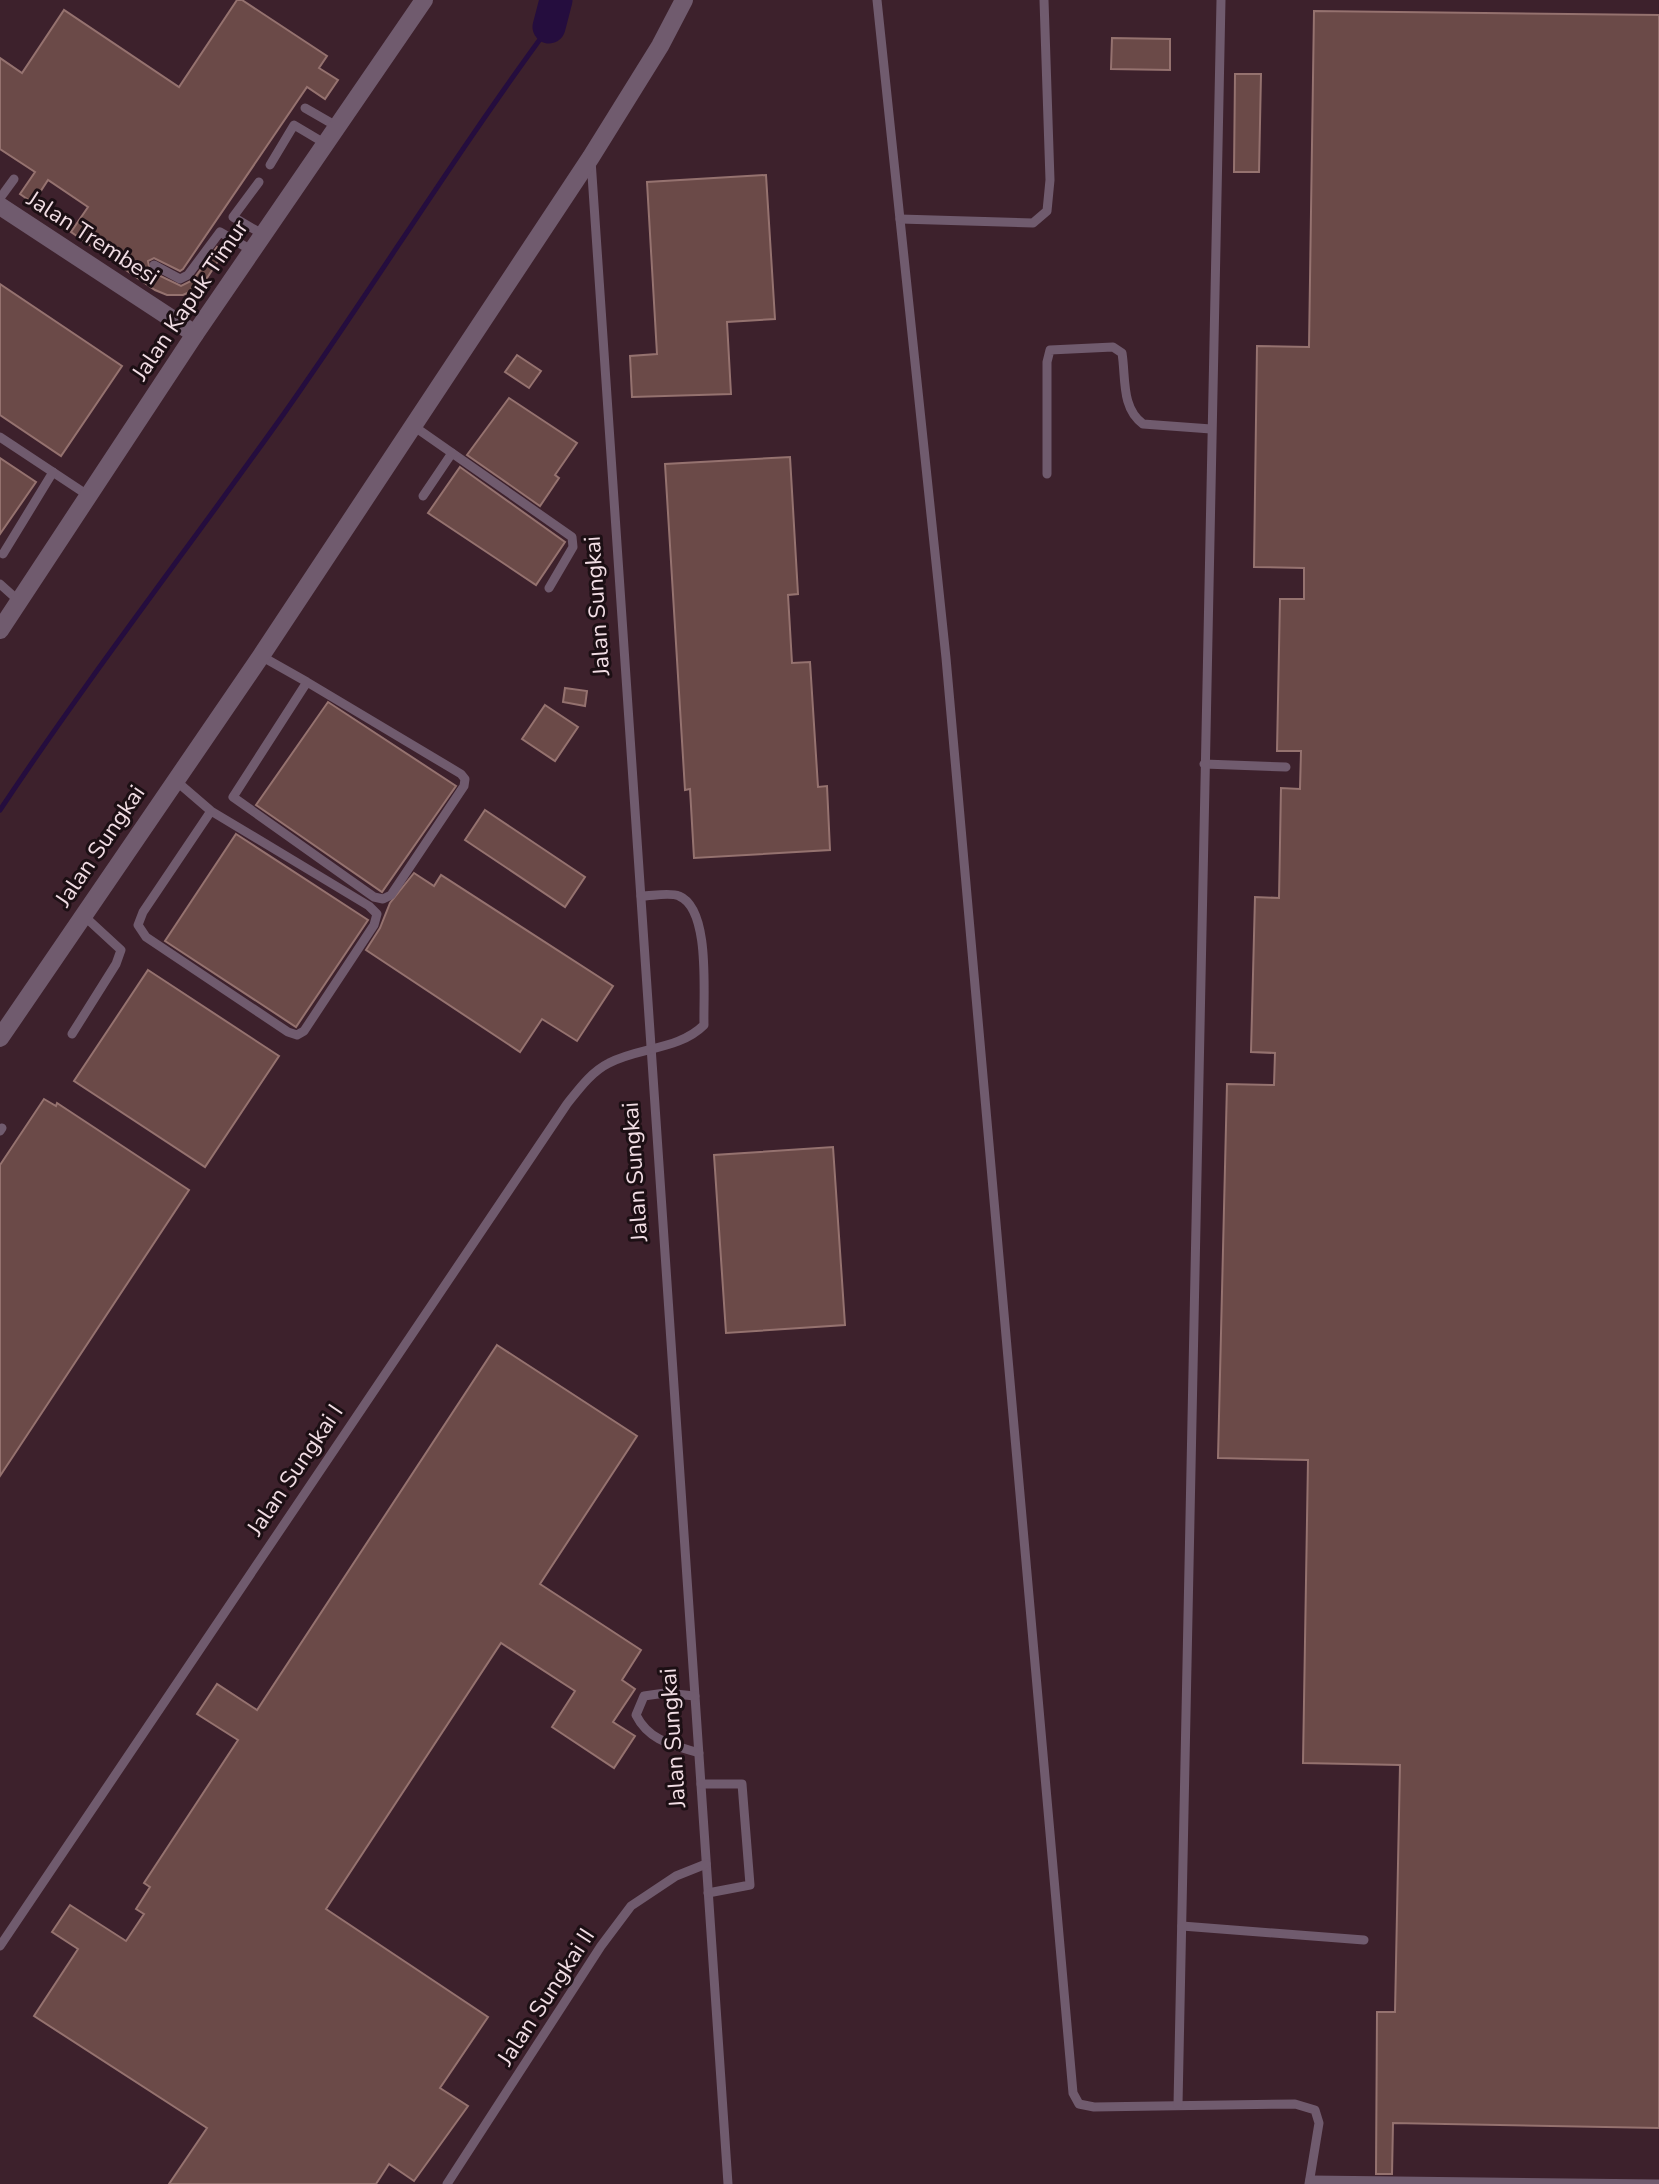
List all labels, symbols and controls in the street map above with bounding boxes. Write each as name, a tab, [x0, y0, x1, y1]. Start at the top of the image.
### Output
street label: Jalan Trembesi	[20, 183, 165, 292]
street label: Jalan Kapuk Timur	[124, 213, 256, 387]
street label: Jalan Sungkai	[577, 535, 617, 678]
street label: Jalan Sungkai	[47, 779, 152, 914]
street label: Jalan Sungkai	[615, 1101, 655, 1244]
street label: Jalan Sungkai I	[239, 1398, 350, 1542]
street label: Jalan Sungkai	[653, 1667, 693, 1810]
street label: Jalan Sungkai II	[489, 1922, 602, 2072]

